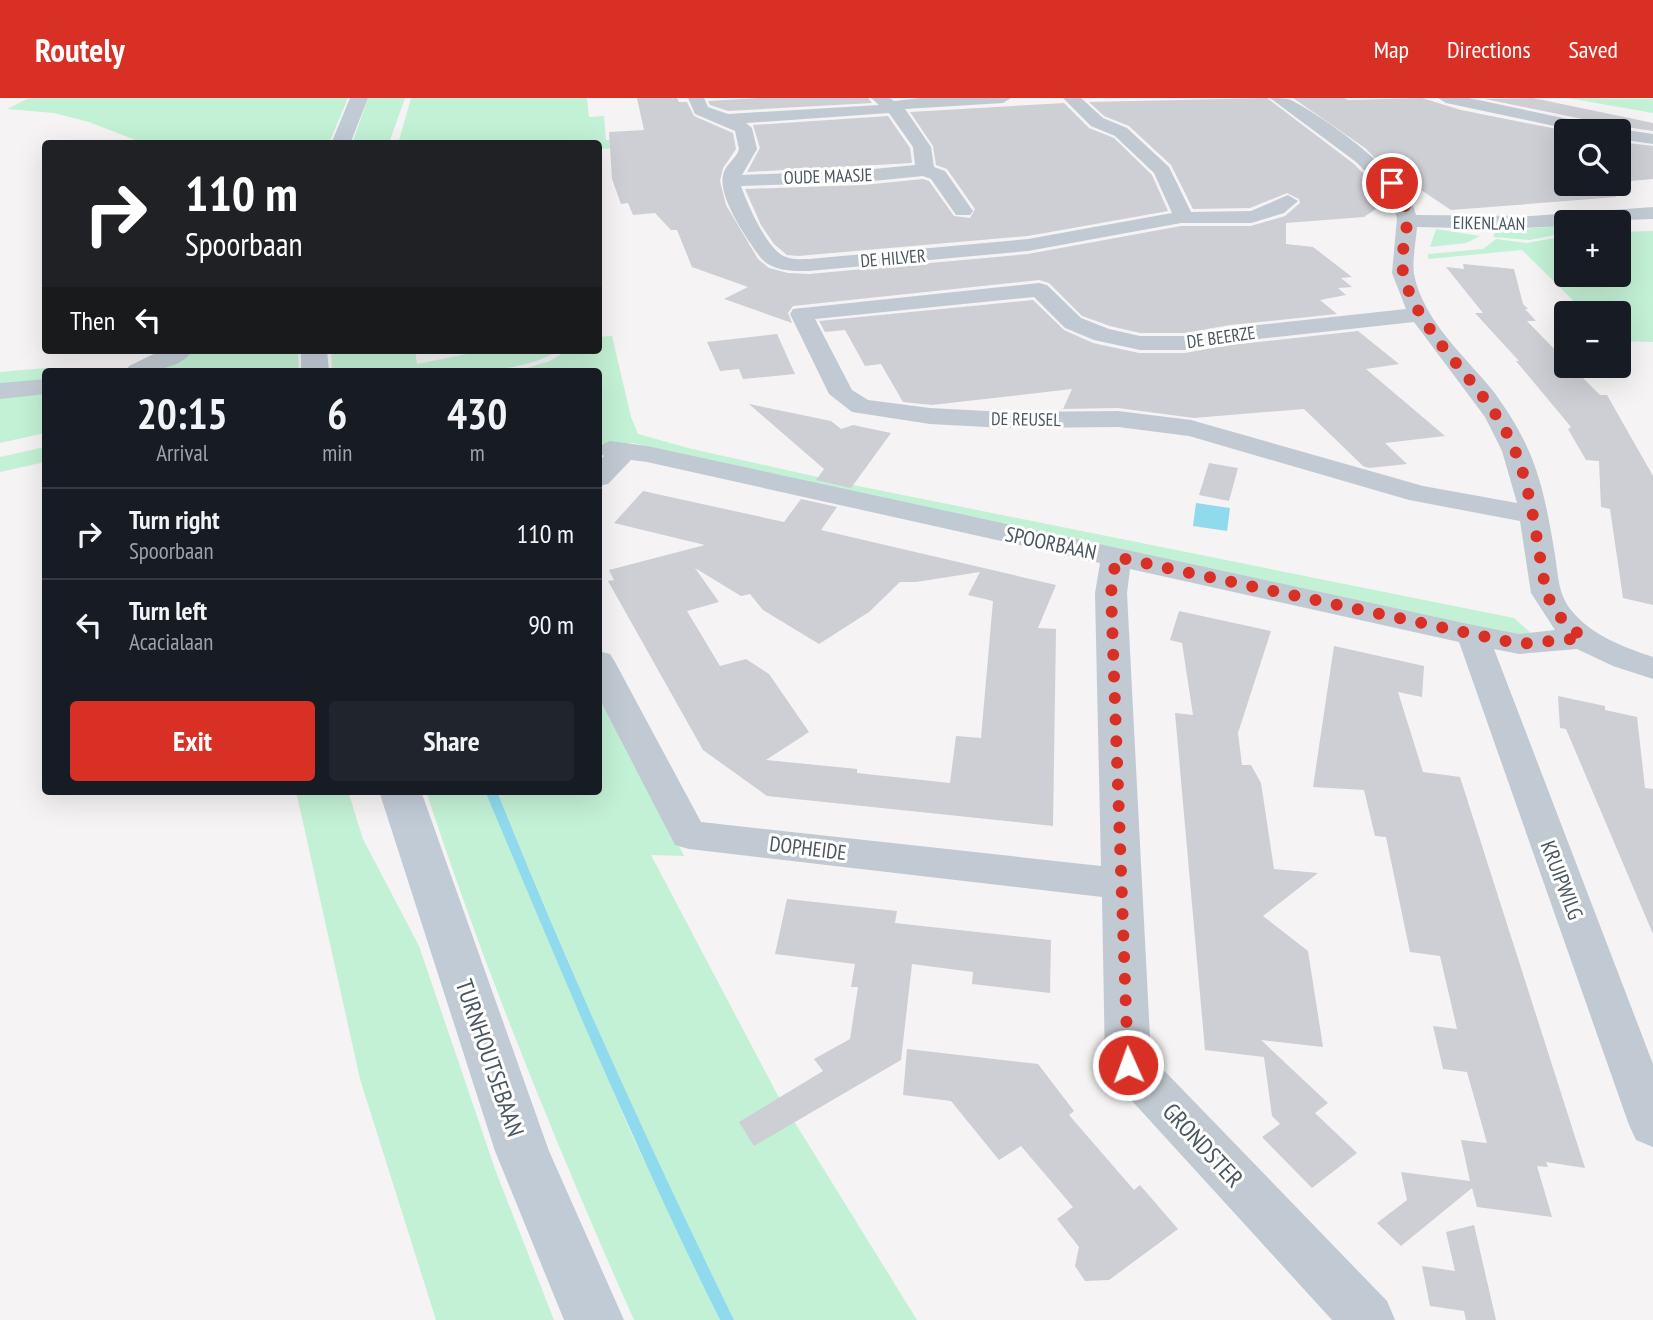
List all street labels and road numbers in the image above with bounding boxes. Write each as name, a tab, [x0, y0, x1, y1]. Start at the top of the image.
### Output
street label: OUDE MAASJE	[783, 163, 873, 189]
street label: EIKENLAAN	[1453, 211, 1525, 235]
street label: DE HILVER	[859, 244, 927, 272]
street label: DE BEERZE	[1185, 321, 1257, 353]
street label: DE REUSEL	[991, 407, 1062, 431]
street label: SPOORBAAN	[1003, 520, 1099, 566]
street label: DOPHEIDE	[768, 830, 848, 866]
street label: KRUIPWILG	[1535, 837, 1589, 923]
street label: TURNHOUTSEBAAN	[449, 975, 531, 1141]
street label: GRONDSTER	[1156, 1096, 1250, 1194]

